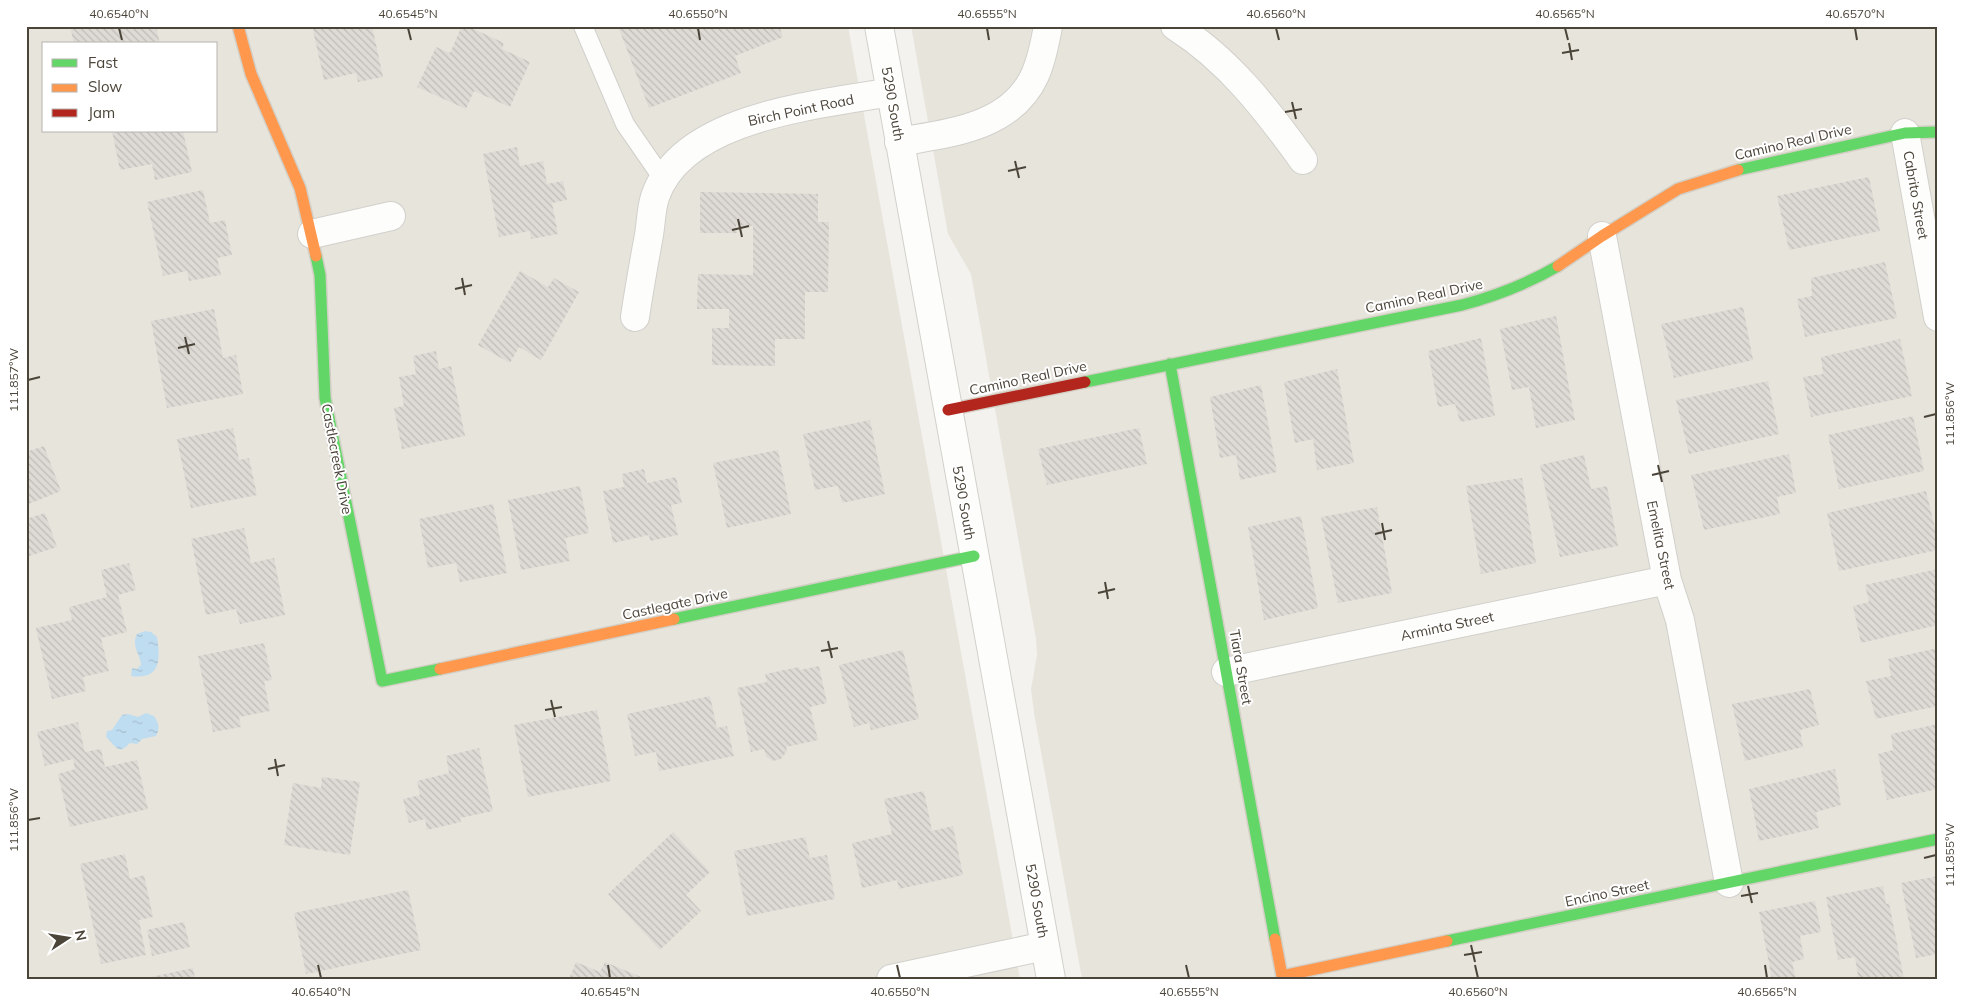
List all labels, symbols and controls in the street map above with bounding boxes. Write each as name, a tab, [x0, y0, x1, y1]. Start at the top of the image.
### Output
text: 40.6540°N	[89, 6, 149, 21]
text: 40.6545°N	[378, 6, 438, 21]
text: 40.6550°N	[668, 6, 728, 21]
text: 40.6555°N	[957, 6, 1017, 21]
text: 40.6560°N	[1246, 6, 1306, 21]
text: 40.6565°N	[1535, 6, 1595, 21]
text: 40.6570°N	[1825, 6, 1885, 21]
legend	[42, 42, 218, 132]
text: Fast	[88, 53, 118, 72]
street label: 5290 South	[878, 65, 908, 143]
text: Slow	[88, 77, 122, 96]
street label: Birch Point Road	[746, 90, 856, 130]
text: Jam	[88, 103, 115, 122]
street label: Camino Real Drive	[1733, 120, 1853, 164]
street label: Cabrito Street	[1899, 149, 1933, 241]
street label: Camino Real Drive	[1364, 275, 1484, 317]
text: 111.857°W	[6, 348, 21, 412]
street label: Camino Real Drive	[968, 357, 1088, 399]
text: 111.856°W	[1942, 382, 1957, 446]
street label: Castlecreek Drive	[317, 402, 357, 516]
street label: 5290 South	[949, 464, 979, 542]
street label: Emelita Street	[1643, 499, 1679, 591]
street label: Castlegate Drive	[621, 584, 729, 624]
street label: Arminta Street	[1399, 607, 1495, 645]
street label: Tiara Street	[1226, 628, 1256, 706]
text: 111.856°W	[6, 788, 21, 852]
text: 111.855°W	[1942, 823, 1957, 887]
street label: 5290 South	[1022, 862, 1052, 940]
street label: Encino Street	[1563, 875, 1651, 911]
north arrow	[42, 912, 92, 962]
text: N	[71, 928, 91, 942]
text: 40.6540°N	[291, 984, 351, 999]
text: 40.6545°N	[580, 984, 640, 999]
text: 40.6550°N	[870, 984, 930, 999]
text: 40.6555°N	[1159, 984, 1219, 999]
text: 40.6560°N	[1448, 984, 1508, 999]
text: 40.6565°N	[1737, 984, 1797, 999]

